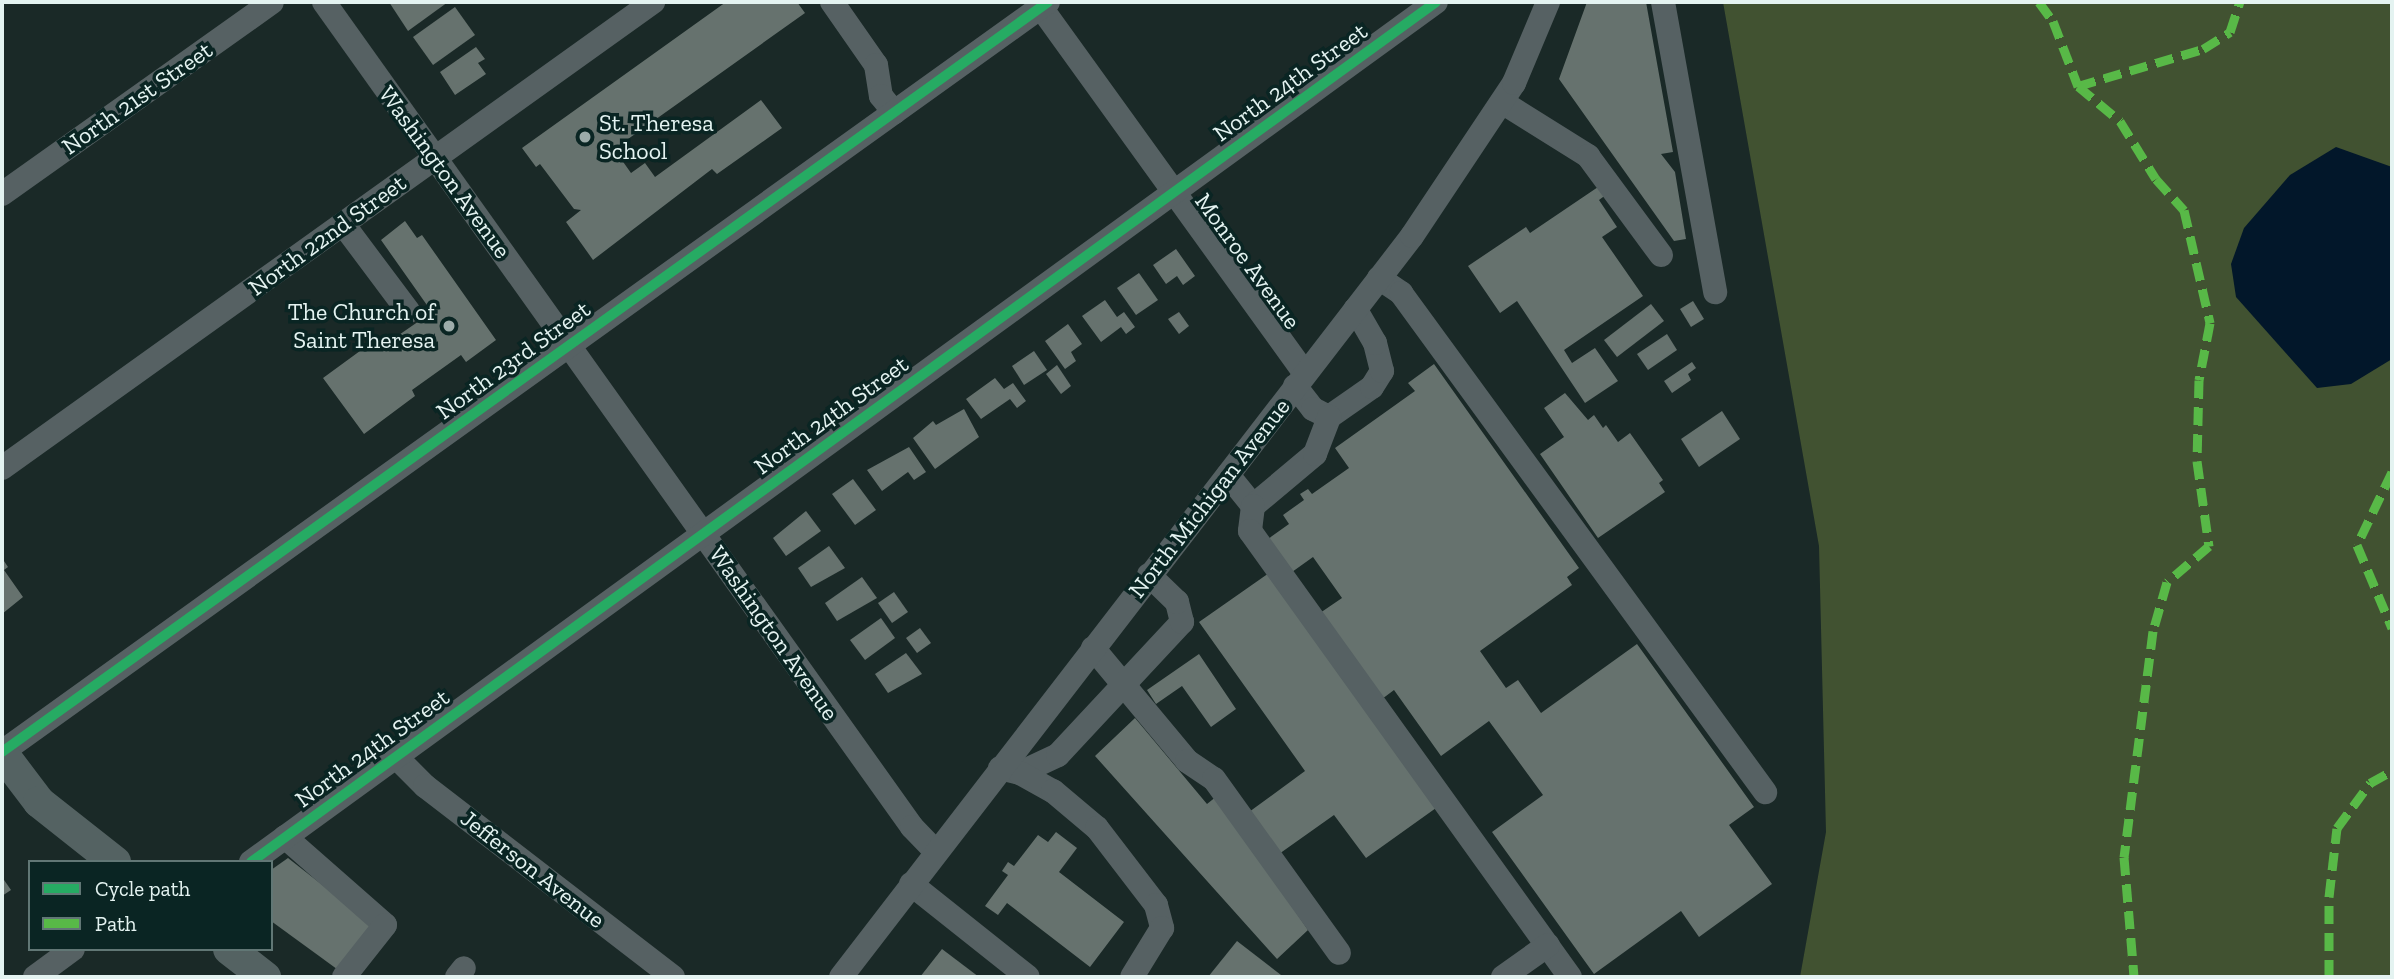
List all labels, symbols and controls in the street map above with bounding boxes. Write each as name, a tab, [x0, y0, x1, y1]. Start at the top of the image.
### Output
street label: North 24th Street	[1207, 16, 1373, 148]
street label: North 21st Street	[56, 35, 218, 161]
street label: Washington Avenue	[373, 80, 517, 264]
place label: St. Theresa School	[599, 109, 714, 165]
marker: St. Theresa School	[577, 129, 593, 145]
street label: North 22nd Street	[243, 168, 411, 302]
street label: Monroe Avenue	[1189, 187, 1307, 335]
street label: North 23rd Street	[430, 294, 596, 426]
place label: The Church of Saint Theresa	[288, 298, 435, 354]
marker: The Church of Saint Theresa	[441, 318, 457, 334]
street label: North 24th Street	[748, 349, 914, 481]
street label: North Michigan Avenue	[1122, 392, 1296, 604]
street label: Washington Avenue	[703, 540, 845, 726]
street label: North 24th Street	[289, 682, 455, 814]
street label: Jefferson Avenue	[455, 804, 611, 934]
legend	[28, 860, 273, 951]
text: Cycle path	[95, 876, 190, 901]
text: Path	[95, 911, 137, 936]

